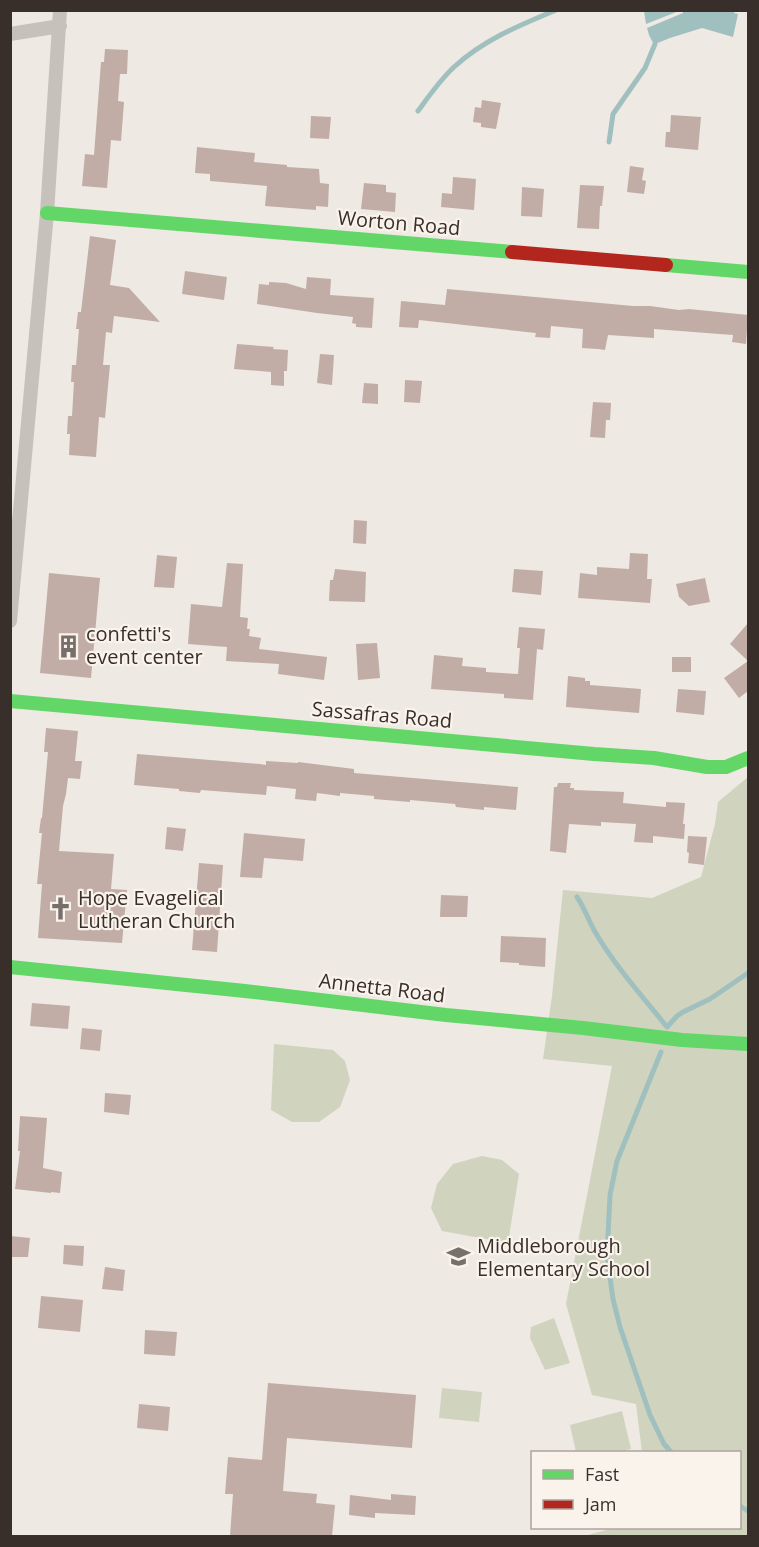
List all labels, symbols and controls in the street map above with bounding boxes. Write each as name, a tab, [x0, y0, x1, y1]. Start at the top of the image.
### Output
street label: Worton Road	[337, 204, 462, 241]
place label: confetti's event center	[86, 620, 203, 670]
building icon: confetti's event center	[55, 633, 81, 659]
street label: Sassafras Road	[311, 695, 453, 734]
place label: Hope Evagelical Lutheran Church	[78, 884, 235, 934]
church icon: Hope Evagelical Lutheran Church	[47, 896, 73, 922]
street label: Annetta Road	[318, 966, 447, 1009]
place label: Middleborough Elementary School	[477, 1232, 650, 1282]
school or university icon: Middleborough Elementary School	[446, 1244, 472, 1270]
legend	[531, 1451, 741, 1529]
text: Fast	[585, 1462, 619, 1486]
text: Jam	[583, 1492, 617, 1516]

